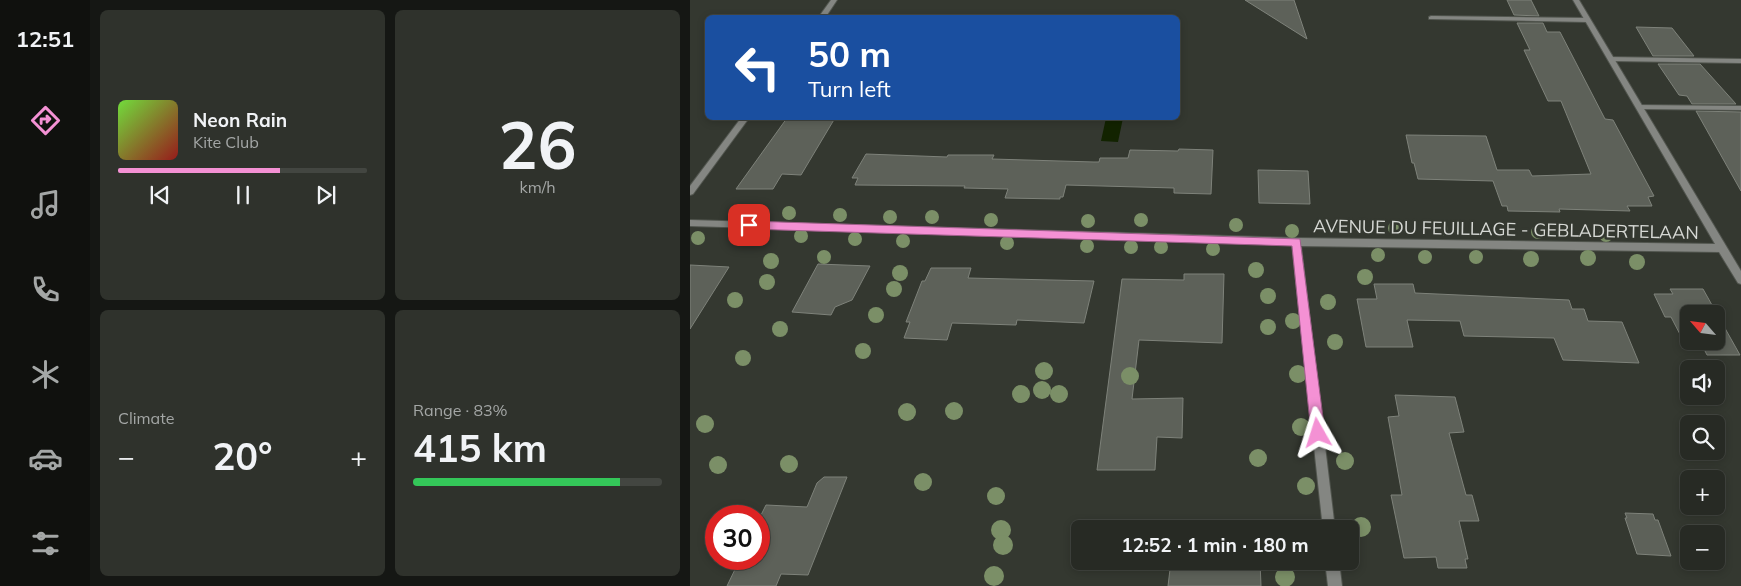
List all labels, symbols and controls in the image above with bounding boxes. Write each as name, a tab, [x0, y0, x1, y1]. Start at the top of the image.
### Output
text: 12:51	[16, 25, 74, 53]
text: 50 m	[808, 32, 891, 76]
icon: left	[725, 35, 790, 100]
text: Turn left	[808, 75, 891, 103]
icon: directions	[28, 103, 63, 138]
text: 26	[498, 104, 577, 185]
text: Neon Rain	[193, 108, 287, 132]
text: Kite Club	[193, 132, 259, 152]
text: km/h	[519, 177, 556, 197]
icon: previous	[146, 181, 174, 209]
icon: pause	[229, 181, 257, 209]
icon: next	[312, 181, 340, 209]
icon: music	[28, 187, 63, 222]
pin	[728, 204, 770, 246]
icon: arrive	[735, 211, 763, 239]
street label: AVENUE DU FEUILLAGE - GEBLADERTELAAN	[1313, 214, 1699, 244]
icon: phone	[28, 272, 63, 307]
north arrow	[1680, 305, 1725, 350]
map controls	[1680, 305, 1725, 570]
icon: climate	[28, 357, 63, 392]
button: sound	[1680, 360, 1725, 405]
text: Range · 83%	[413, 400, 508, 420]
position arrow	[1291, 406, 1343, 458]
text: Climate	[118, 408, 174, 428]
button: search	[1680, 415, 1725, 460]
text: 415 km	[413, 424, 547, 472]
text: 20°	[212, 432, 273, 480]
text: −	[118, 439, 135, 474]
text: +	[350, 439, 367, 474]
icon: car	[28, 441, 63, 476]
button: +	[1680, 470, 1725, 515]
speed limit sign: 30	[705, 505, 770, 570]
button: −	[1680, 525, 1725, 570]
icon: filters	[28, 526, 63, 561]
text: 12:52 · 1 min · 180 m	[1121, 533, 1309, 557]

